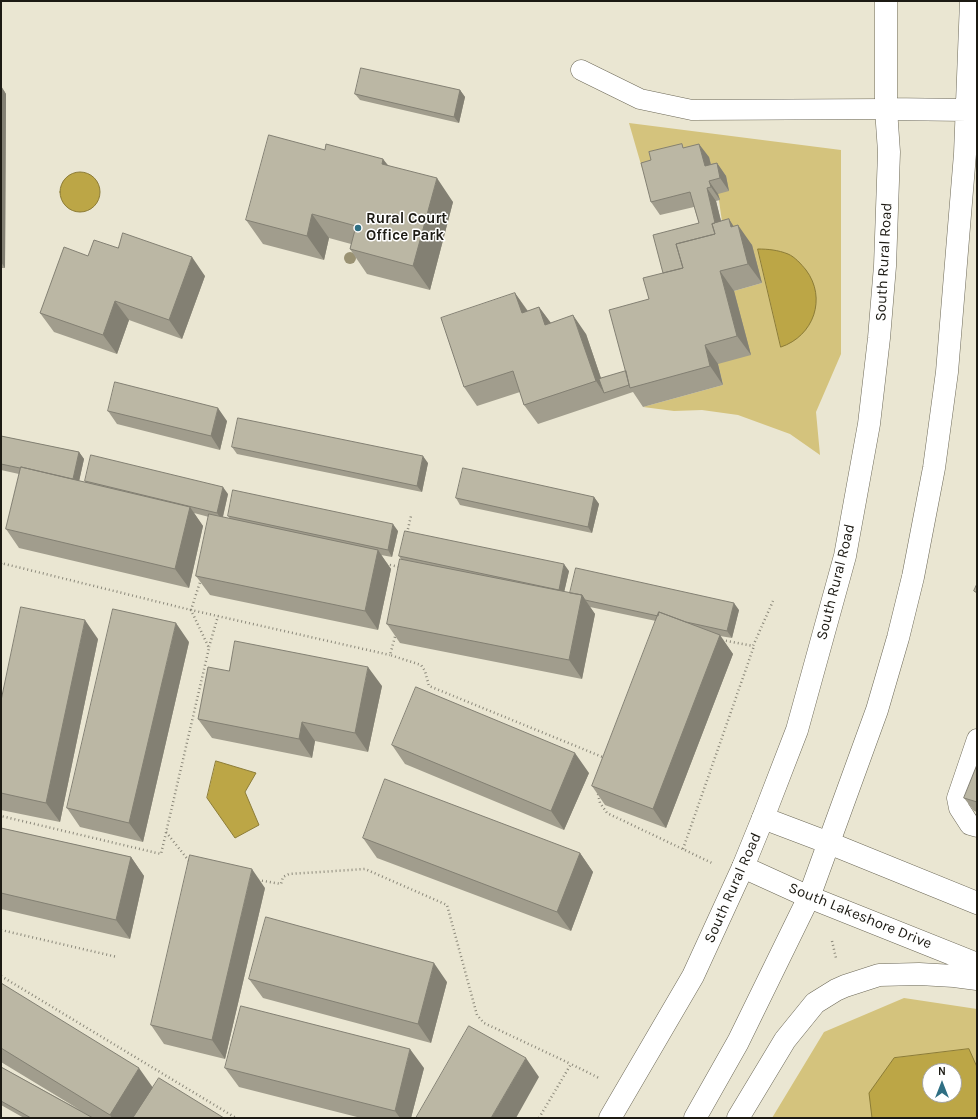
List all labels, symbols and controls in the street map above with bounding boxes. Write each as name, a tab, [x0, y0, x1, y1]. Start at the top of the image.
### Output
street label: South Rural Road	[872, 202, 896, 322]
place label: Rural Court Office Park	[366, 210, 447, 245]
marker: Rural Court Office Park	[353, 223, 363, 233]
street label: South Rural Road	[813, 522, 859, 642]
street label: South Rural Road	[701, 830, 765, 946]
street label: South Lakeshore Drive	[786, 879, 934, 953]
north arrow	[922, 1063, 962, 1103]
text: N	[938, 1065, 946, 1078]

